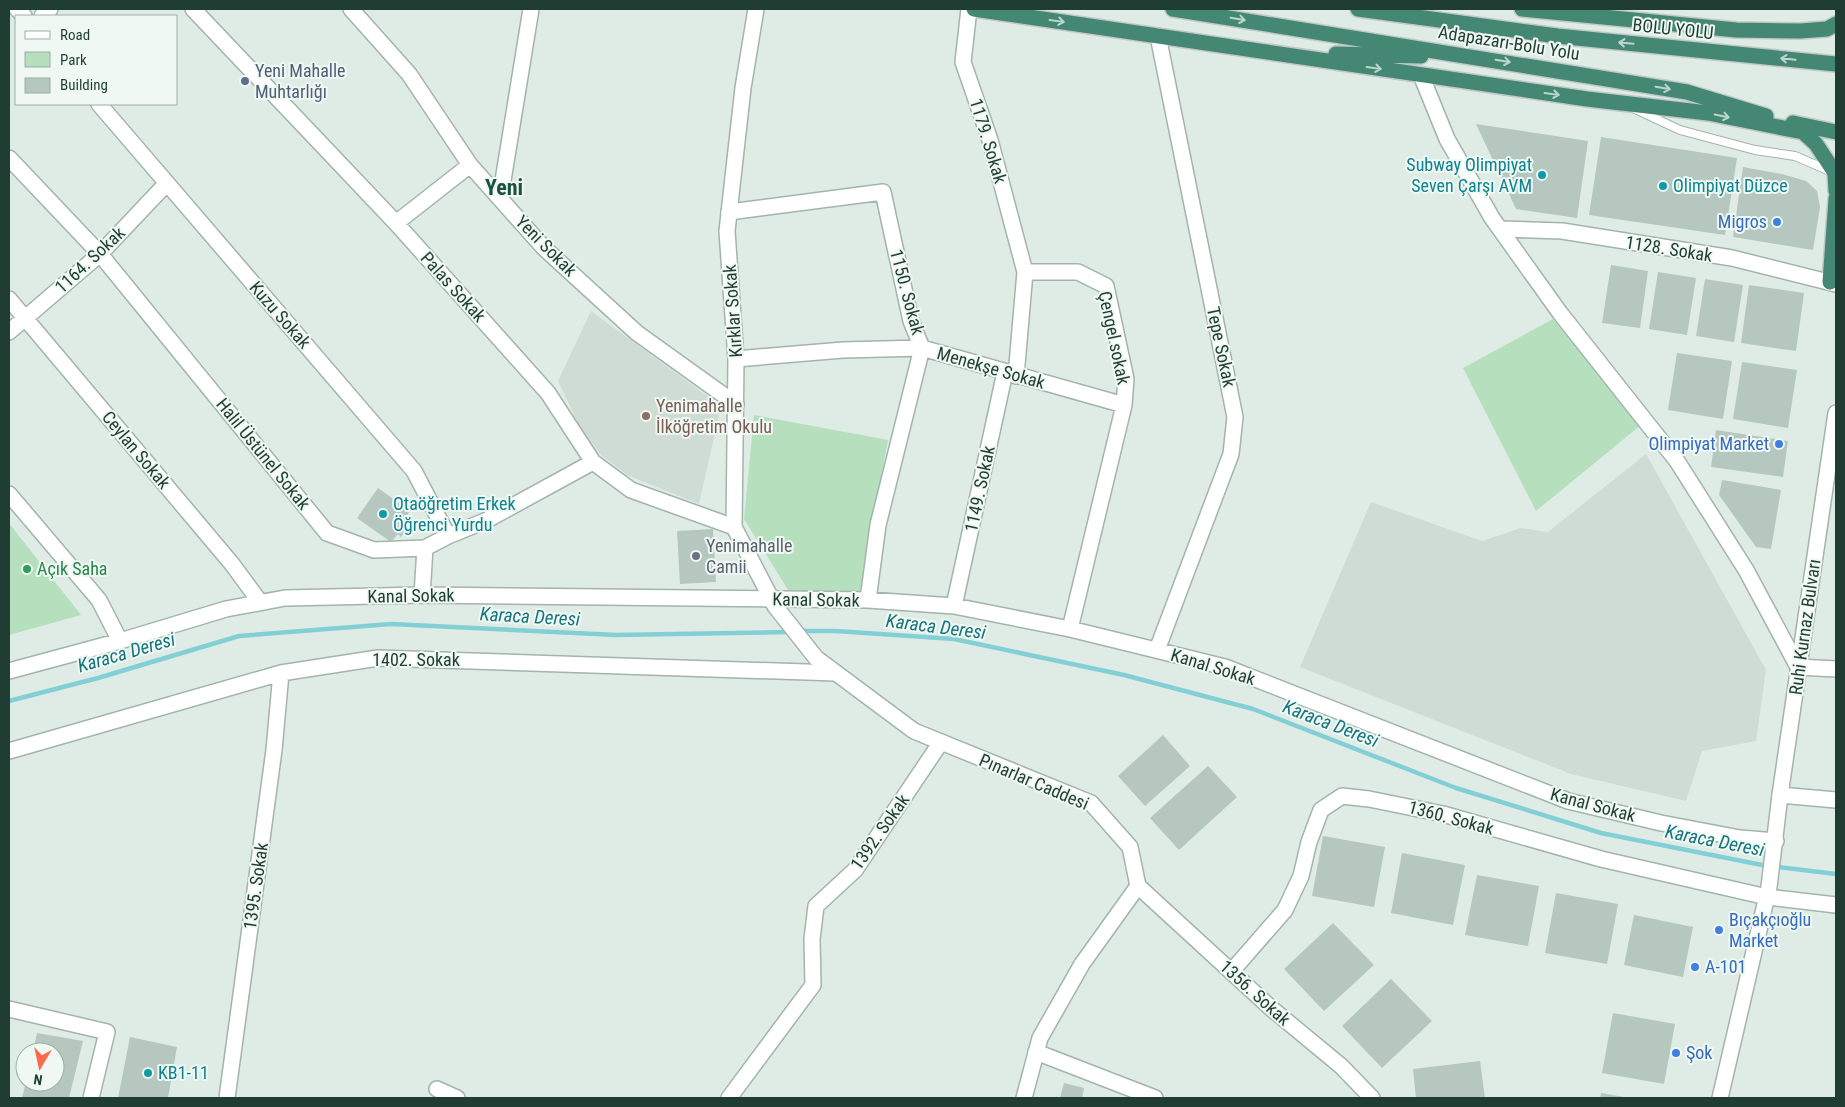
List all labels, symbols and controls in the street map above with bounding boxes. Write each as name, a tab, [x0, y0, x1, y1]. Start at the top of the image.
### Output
street label: BOLU YOLU	[1632, 14, 1715, 43]
legend	[15, 15, 178, 105]
one-way arrow	[1230, 15, 1246, 25]
one-way arrow	[1049, 16, 1065, 26]
street label: Adapazarı-Bolu Yolu	[1437, 21, 1581, 64]
text: Road	[60, 26, 90, 44]
one-way arrow	[1618, 38, 1634, 48]
text: Park	[60, 51, 87, 69]
one-way arrow	[1780, 54, 1796, 64]
one-way arrow	[1494, 57, 1510, 67]
place label: Yeni Mahalle Muhtarlığı	[255, 60, 346, 102]
one-way arrow	[1365, 63, 1381, 73]
marker: Yeni Mahalle Muhtarlığı	[239, 75, 251, 87]
text: Building	[60, 76, 108, 94]
one-way arrow	[1654, 83, 1670, 93]
one-way arrow	[1544, 89, 1560, 99]
street label: 1179. Sokak	[966, 96, 1011, 186]
one-way arrow	[1714, 112, 1730, 122]
place label: Subway Olimpiyat Seven Çarşı AVM	[1406, 154, 1532, 196]
marker: Subway Olimpiyat Seven Çarşı AVM	[1536, 169, 1548, 181]
district label: Yeni	[485, 175, 523, 200]
place label: Olimpiyat Düzce	[1673, 175, 1788, 196]
marker: Olimpiyat Düzce	[1657, 180, 1669, 192]
street label: Yeni Sokak	[512, 211, 581, 280]
place label: Migros	[1718, 211, 1767, 232]
marker: Migros	[1771, 216, 1783, 228]
street label: 1164. Sokak	[50, 222, 129, 297]
street label: 1128. Sokak	[1624, 231, 1714, 266]
street label: Palas Sokak	[417, 247, 490, 326]
street label: 1150. Sokak	[886, 247, 929, 337]
street label: Kırklar Sokak	[719, 264, 746, 358]
street label: Kuzu Sokak	[245, 277, 315, 353]
street label: Çengel sokak	[1094, 289, 1135, 387]
street label: Tepe Sokak	[1203, 305, 1240, 389]
street label: Menekşe Sokak	[935, 342, 1048, 393]
street label: Halil Üstünel Sokak	[212, 394, 315, 514]
place label: Yenimahalle İlköğretim Okulu	[656, 395, 772, 437]
street label: Ceylan Sokak	[98, 407, 175, 493]
marker: Yenimahalle İlköğretim Okulu	[640, 410, 652, 422]
place label: Olimpiyat Market	[1649, 433, 1769, 454]
marker: Olimpiyat Market	[1773, 438, 1785, 450]
street label: 1149. Sokak	[960, 444, 999, 534]
place label: Otaöğretim Erkek Öğrenci Yurdu	[393, 493, 516, 535]
marker: Otaöğretim Erkek Öğrenci Yurdu	[377, 508, 389, 520]
place label: Yenimahalle Camii	[706, 535, 792, 577]
marker: Yenimahalle Camii	[690, 550, 702, 562]
place label: Açık Saha	[37, 558, 107, 579]
street label: Ruhi Kurnaz Bulvarı	[1785, 558, 1824, 696]
marker: Açık Saha	[21, 563, 33, 575]
street label: Kanal Sokak	[367, 584, 455, 607]
street label: Kanal Sokak	[772, 588, 860, 611]
water label: Karaca Deresi	[479, 602, 582, 631]
water label: Karaca Deresi	[885, 609, 988, 644]
water label: Karaca Deresi	[75, 627, 178, 677]
street label: Kanal Sokak	[1168, 644, 1258, 689]
street label: 1402. Sokak	[372, 649, 460, 670]
water label: Karaca Deresi	[1280, 695, 1383, 752]
street label: Pınarlar Caddesi	[976, 749, 1092, 814]
street label: Kanal Sokak	[1548, 783, 1638, 826]
street label: 1392. Sokak	[846, 790, 913, 874]
street label: 1360. Sokak	[1406, 796, 1496, 839]
water label: Karaca Deresi	[1663, 820, 1767, 862]
street label: 1395. Sokak	[239, 841, 272, 931]
place label: Bıçakçıoğlu Market	[1729, 909, 1811, 951]
marker: Bıçakçıoğlu Market	[1713, 924, 1725, 936]
street label: 1356. Sokak	[1216, 956, 1295, 1030]
place label: A-101	[1705, 956, 1747, 977]
marker: A-101	[1689, 961, 1701, 973]
north arrow	[15, 1042, 65, 1092]
place label: Şok	[1686, 1042, 1712, 1063]
marker: Şok	[1670, 1047, 1682, 1059]
place label: KB1-11	[158, 1062, 209, 1083]
marker: KB1-11	[142, 1067, 154, 1079]
text: N	[32, 1071, 43, 1088]

